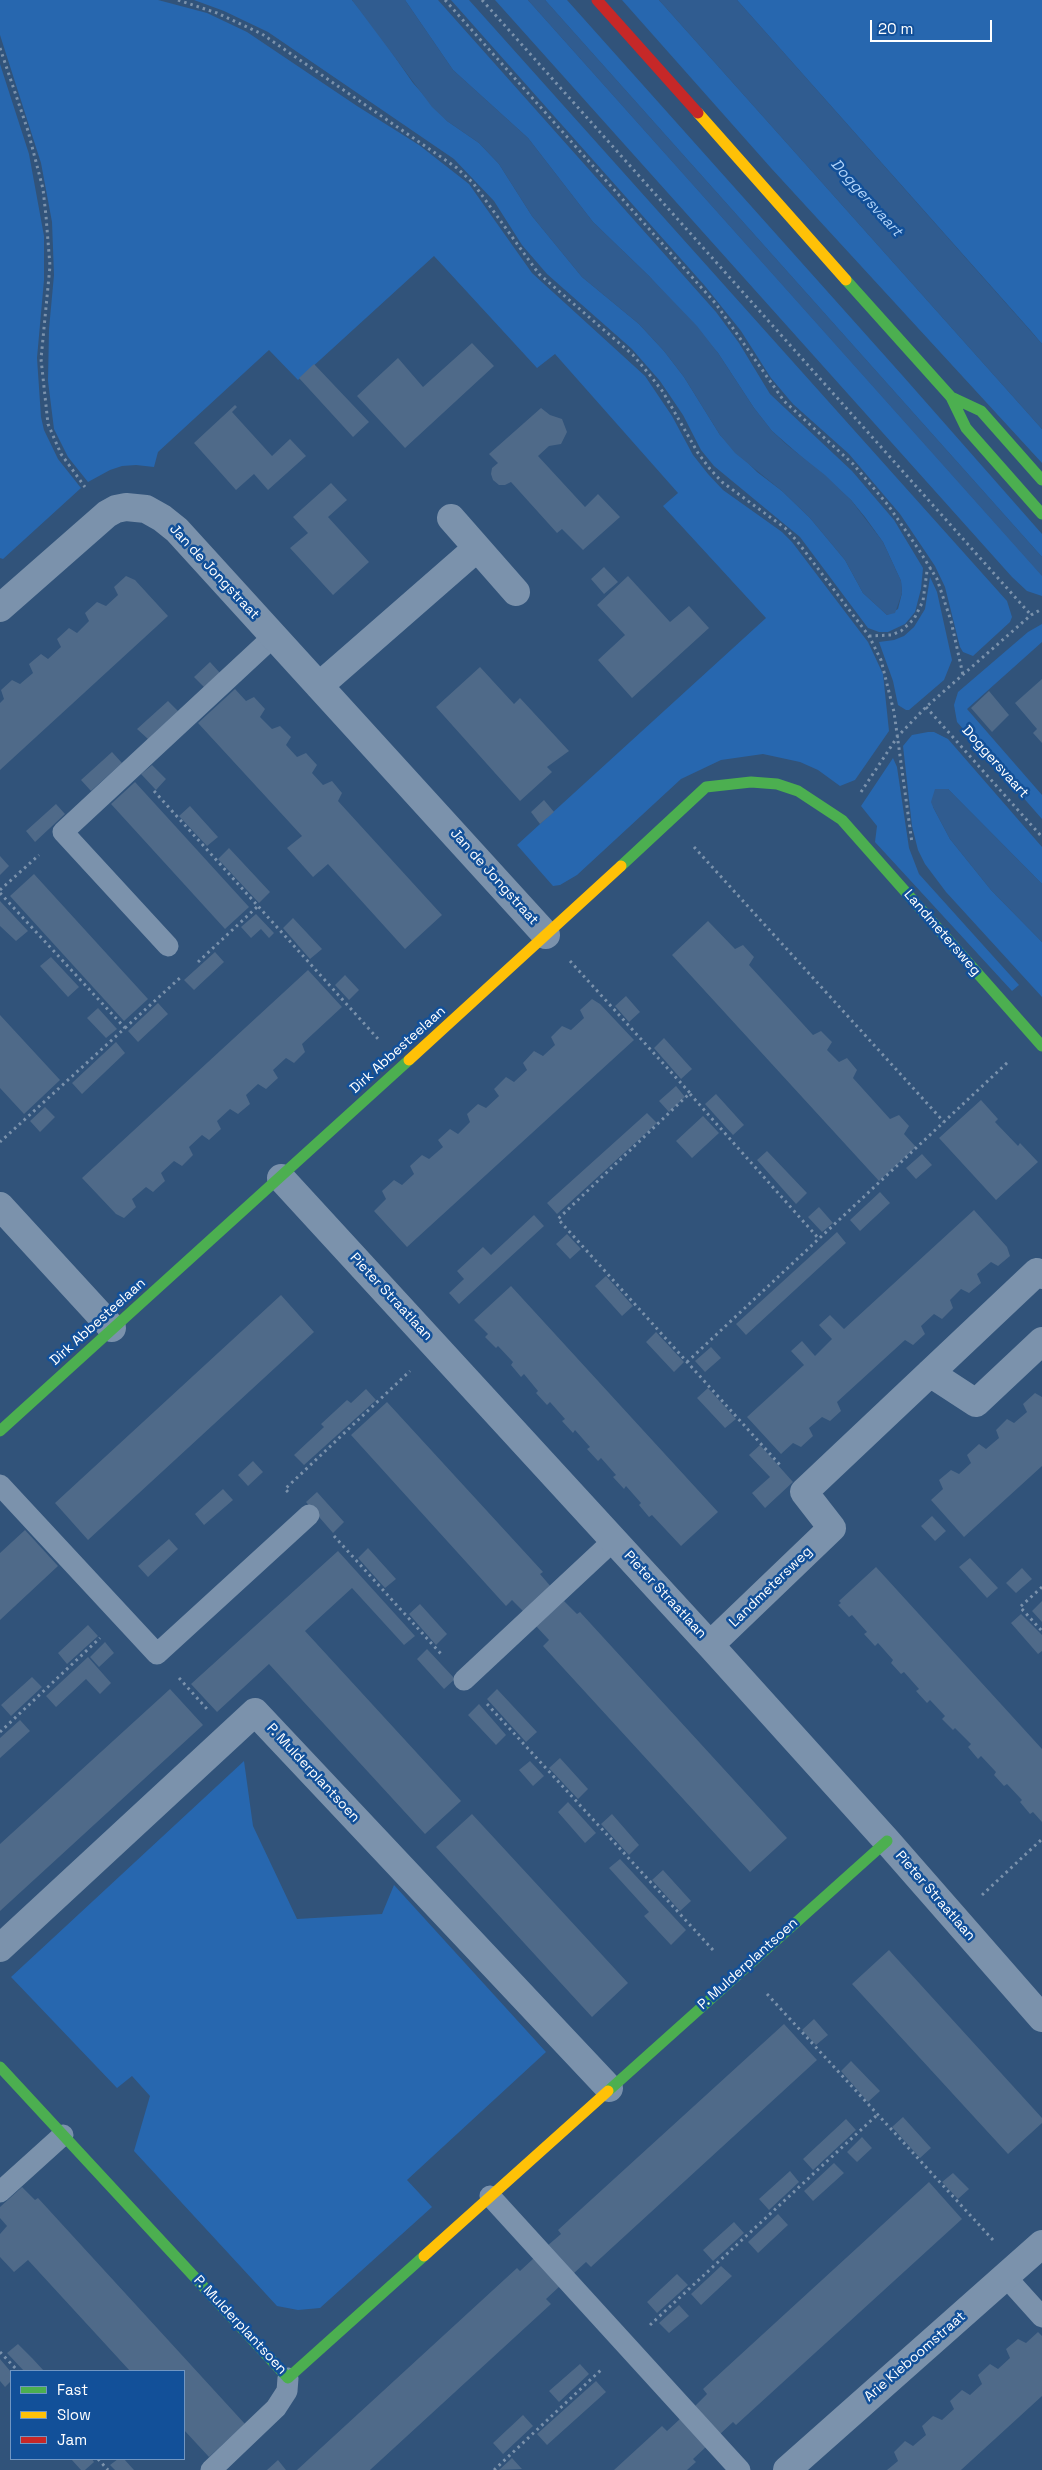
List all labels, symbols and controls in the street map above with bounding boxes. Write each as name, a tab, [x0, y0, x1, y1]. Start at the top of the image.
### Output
scale bar	[872, 10, 994, 42]
text: 20 m	[878, 19, 913, 38]
water label: Doggersvaart	[826, 156, 906, 240]
street label: Jan de Jongstraat	[166, 521, 262, 623]
street label: Doggersvaart	[958, 722, 1032, 802]
street label: Jan de Jongstraat	[446, 825, 542, 929]
street label: Landmetersweg	[900, 887, 984, 979]
street label: Dirk Abbesteelaan	[347, 1003, 449, 1097]
street label: Pieter Straatlaan	[346, 1250, 436, 1344]
street label: Dirk Abbesteelaan	[47, 1275, 149, 1369]
street label: Landmetersweg	[726, 1543, 816, 1631]
street label: Pieter Straatlaan	[620, 1548, 710, 1642]
street label: P. Mulderplantsoen	[263, 1720, 363, 1826]
street label: Pieter Straatlaan	[891, 1848, 979, 1944]
street label: P. Mulderplantsoen	[694, 1915, 802, 2013]
street label: P. Mulderplantsoen	[190, 2272, 290, 2378]
street label: Arie Kieboomstraat	[861, 2308, 969, 2406]
legend	[10, 2370, 185, 2460]
text: Fast	[57, 2380, 88, 2399]
text: Slow	[57, 2405, 91, 2424]
text: Jam	[57, 2430, 87, 2449]

